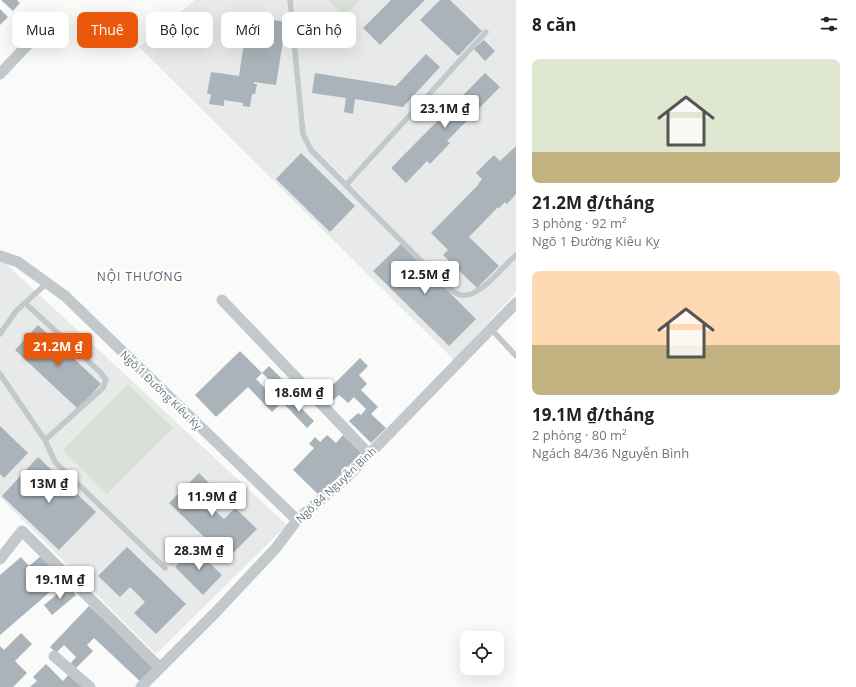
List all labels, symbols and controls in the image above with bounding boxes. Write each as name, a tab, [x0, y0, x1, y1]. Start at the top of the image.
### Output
chip: Mua	[12, 12, 69, 48]
chip: Thuê	[77, 12, 138, 48]
chip: Bộ lọc	[146, 12, 213, 48]
chip: Mới	[221, 12, 274, 48]
chip: Căn hộ	[282, 12, 356, 48]
text: 8 căn	[532, 13, 576, 36]
icon: filters	[818, 13, 840, 35]
icon: home	[650, 85, 722, 157]
pin: 23.1M ₫	[408, 95, 482, 129]
text: 23.1M ₫	[420, 99, 470, 117]
text: 21.2M ₫/tháng	[532, 191, 654, 214]
text: 3 phòng · 92 m²	[532, 214, 627, 232]
text: Ngõ 1 Đường Kiêu Kỵ	[532, 232, 660, 250]
pin: 12.5M ₫	[388, 261, 462, 295]
text: 12.5M ₫	[400, 265, 450, 283]
district label: NỘI THƯƠNG	[97, 268, 183, 285]
icon: home	[650, 297, 722, 369]
pin: 21.2M ₫	[21, 333, 95, 367]
text: 21.2M ₫	[33, 337, 83, 355]
street label: Ngõ 1 Đường Kiêu Kỵ	[117, 347, 206, 433]
pin: 18.6M ₫	[262, 379, 336, 413]
text: 18.6M ₫	[274, 383, 324, 401]
text: 19.1M ₫/tháng	[532, 403, 654, 426]
text: 2 phòng · 80 m²	[532, 426, 627, 444]
street label: Ngõ 84 Nguyễn Bình	[292, 443, 379, 526]
text: Ngách 84/36 Nguyễn Bình	[532, 444, 689, 462]
pin: 13M ₫	[21, 470, 77, 504]
text: 13M ₫	[30, 474, 68, 492]
pin: 11.9M ₫	[175, 483, 249, 517]
text: 11.9M ₫	[187, 487, 237, 505]
pin: 28.3M ₫	[162, 537, 236, 571]
text: 28.3M ₫	[174, 541, 224, 559]
pin: 19.1M ₫	[23, 566, 97, 600]
text: 19.1M ₫	[35, 570, 85, 588]
map controls	[460, 631, 504, 675]
button: locate	[460, 631, 504, 675]

